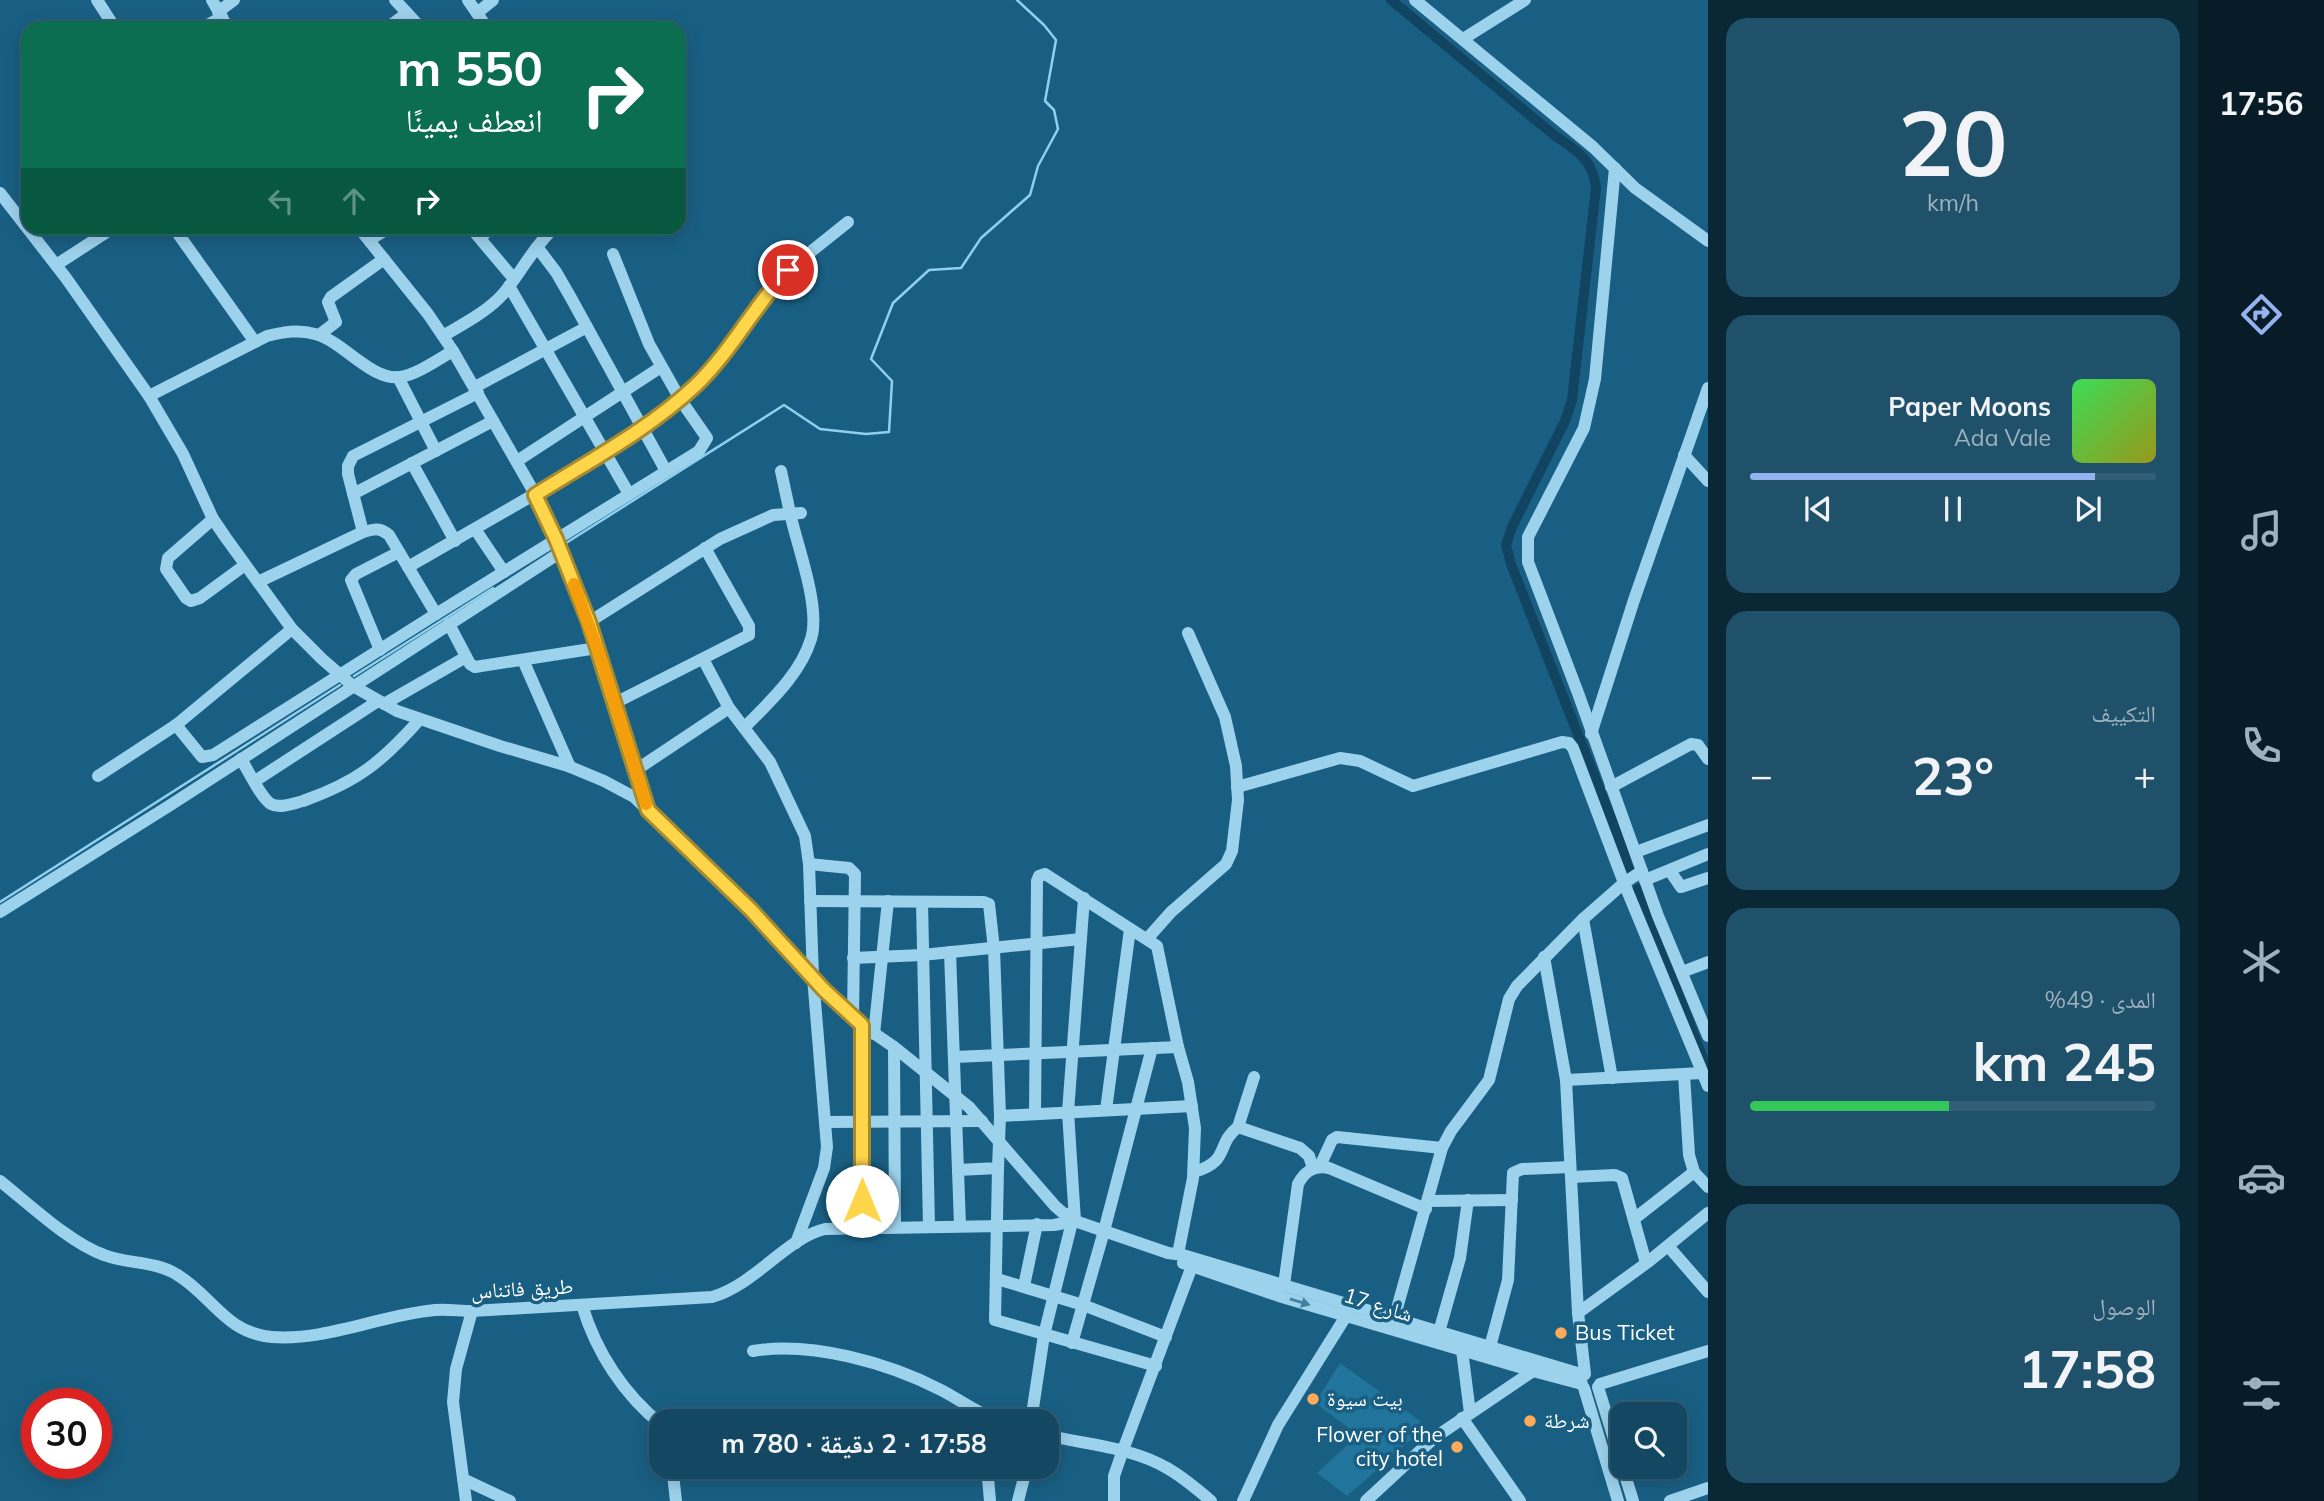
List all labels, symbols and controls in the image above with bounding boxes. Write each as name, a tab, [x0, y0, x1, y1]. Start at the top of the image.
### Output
text: 550 m	[397, 37, 543, 98]
icon: right	[567, 49, 658, 140]
text: 17:56	[2219, 83, 2303, 123]
text: 20	[1898, 85, 2008, 199]
text: انعطف يمينًا	[406, 100, 543, 140]
icon: left	[262, 182, 300, 220]
icon: ahead	[335, 182, 373, 220]
icon: right	[408, 182, 446, 220]
text: km/h	[1927, 188, 1979, 217]
pin	[758, 240, 818, 300]
icon: arrive	[769, 251, 807, 289]
icon: directions	[2237, 290, 2286, 339]
text: Paper Moons	[1888, 390, 2051, 423]
text: Ada Vale	[1954, 423, 2051, 452]
icon: previous	[1799, 490, 1837, 528]
icon: pause	[1934, 490, 1972, 528]
icon: next	[2069, 490, 2107, 528]
icon: music	[2237, 506, 2286, 555]
text: التكييف	[2091, 699, 2156, 728]
icon: phone	[2237, 721, 2286, 770]
text: 23°	[1912, 743, 1994, 808]
text: −	[1750, 751, 1773, 799]
text: +	[2133, 751, 2156, 799]
icon: climate	[2237, 937, 2286, 986]
text: المدى · 49%	[2045, 985, 2156, 1014]
text: 245 km	[1973, 1029, 2156, 1094]
icon: car	[2237, 1153, 2286, 1202]
position arrow	[825, 1164, 899, 1238]
street label: طريق فاتناس	[470, 1272, 574, 1305]
street label: شارع 17	[1340, 1281, 1416, 1328]
text: الوصول	[2092, 1292, 2156, 1321]
one-way arrow	[1290, 1298, 1311, 1308]
place label: Bus Ticket	[1575, 1319, 1675, 1345]
marker: Bus Ticket	[1553, 1325, 1569, 1341]
text: 17:58	[2018, 1336, 2156, 1401]
icon: filters	[2237, 1369, 2286, 1418]
place label: بيت سيوة	[1327, 1385, 1403, 1411]
speed limit sign: 30	[21, 1388, 112, 1479]
marker: بيت سيوة	[1305, 1391, 1321, 1407]
map controls	[1610, 1402, 1687, 1479]
button: search	[1610, 1402, 1687, 1479]
place label: شرطة	[1544, 1407, 1590, 1433]
marker: شرطة	[1522, 1413, 1538, 1429]
place label: Flower of the city hotel	[1316, 1421, 1443, 1471]
text: 17:58 · 2 دقيقة · 780 m	[721, 1427, 987, 1460]
marker: Flower of the city hotel	[1449, 1439, 1465, 1455]

